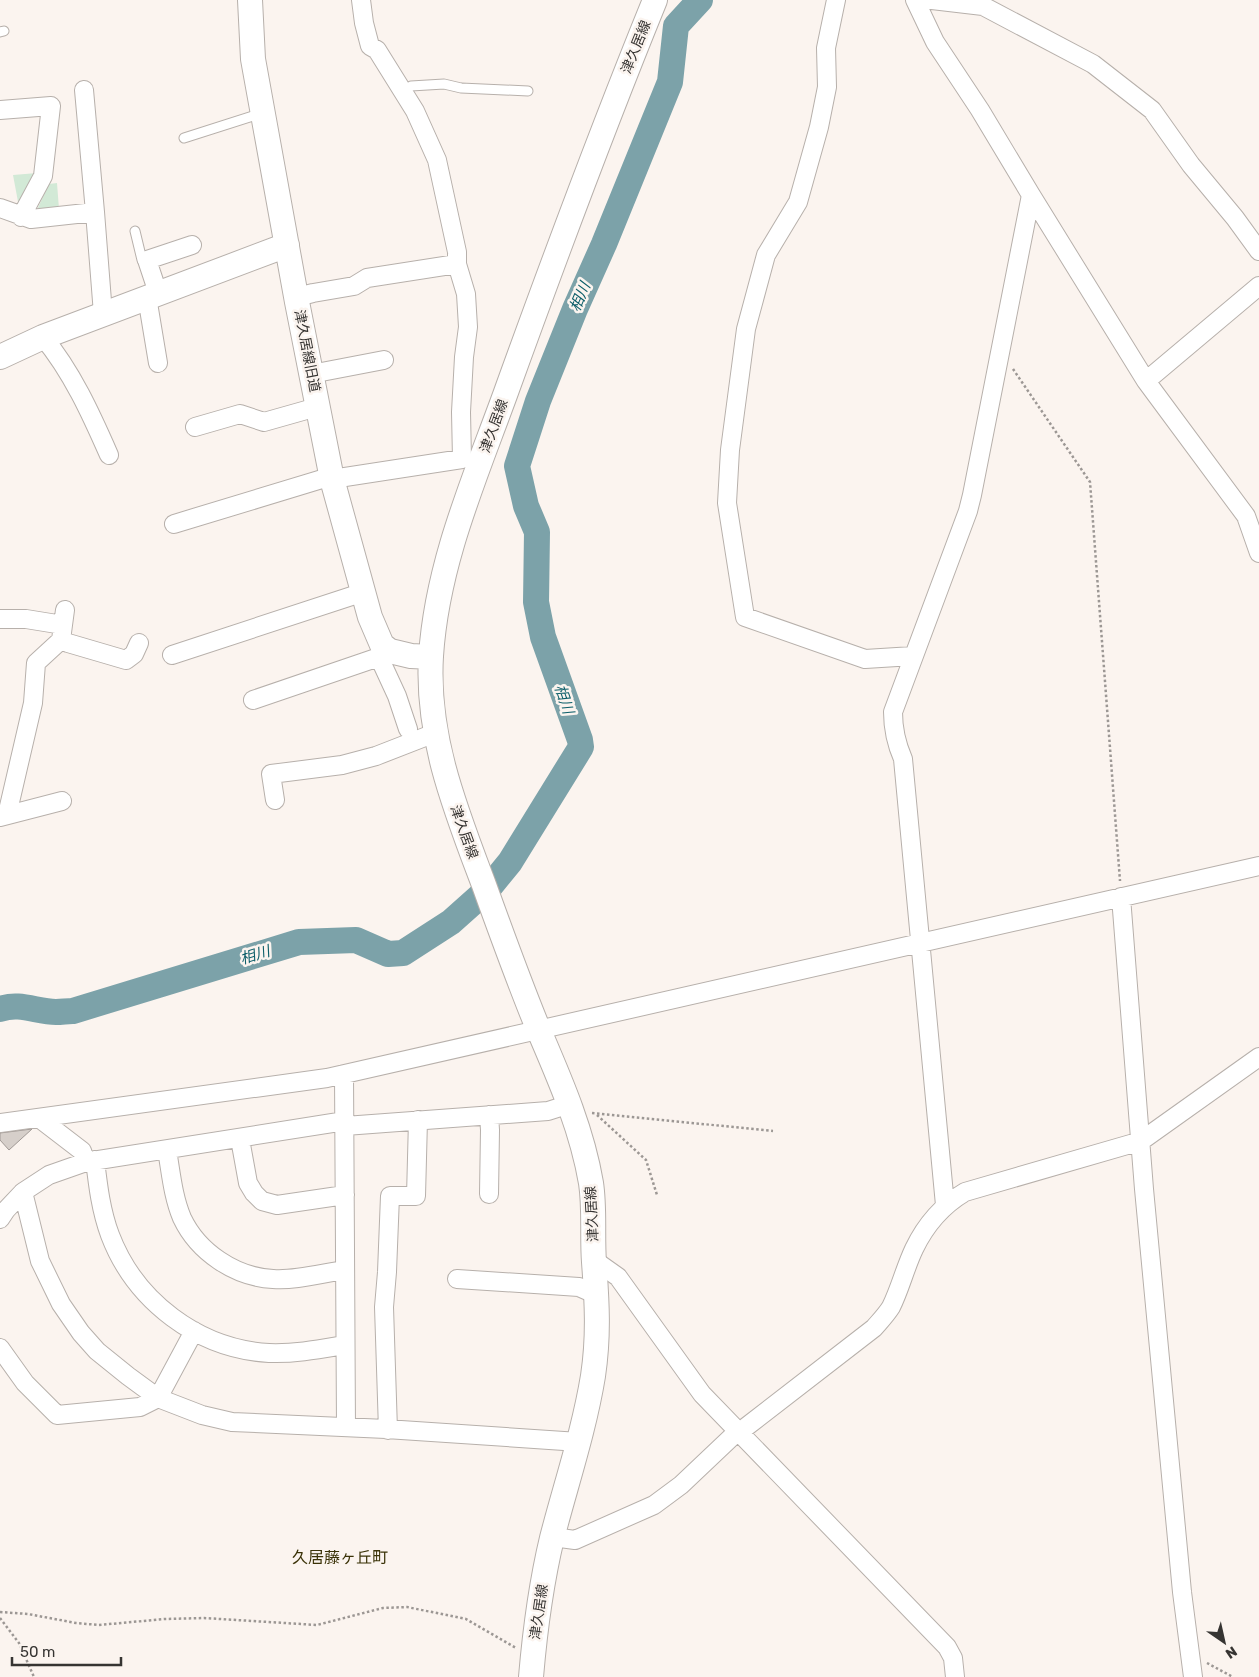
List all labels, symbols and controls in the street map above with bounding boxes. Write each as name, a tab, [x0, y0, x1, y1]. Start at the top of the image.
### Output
street label: 津久居線	[618, 18, 654, 76]
water label: 相川	[566, 278, 595, 314]
street label: 津久居線旧道	[291, 308, 323, 394]
street label: 津久居線	[476, 397, 512, 455]
water label: 相川	[551, 682, 578, 718]
street label: 津久居線	[446, 803, 482, 861]
water label: 相川	[238, 941, 274, 968]
street label: 津久居線	[582, 1186, 602, 1242]
district label: 久居藤ヶ丘町	[292, 1548, 388, 1567]
street label: 津久居線	[527, 1583, 551, 1641]
north arrow	[1199, 1617, 1249, 1667]
scale bar	[12, 1634, 121, 1666]
text: N	[1222, 1642, 1240, 1662]
text: 50 m	[20, 1643, 55, 1661]

